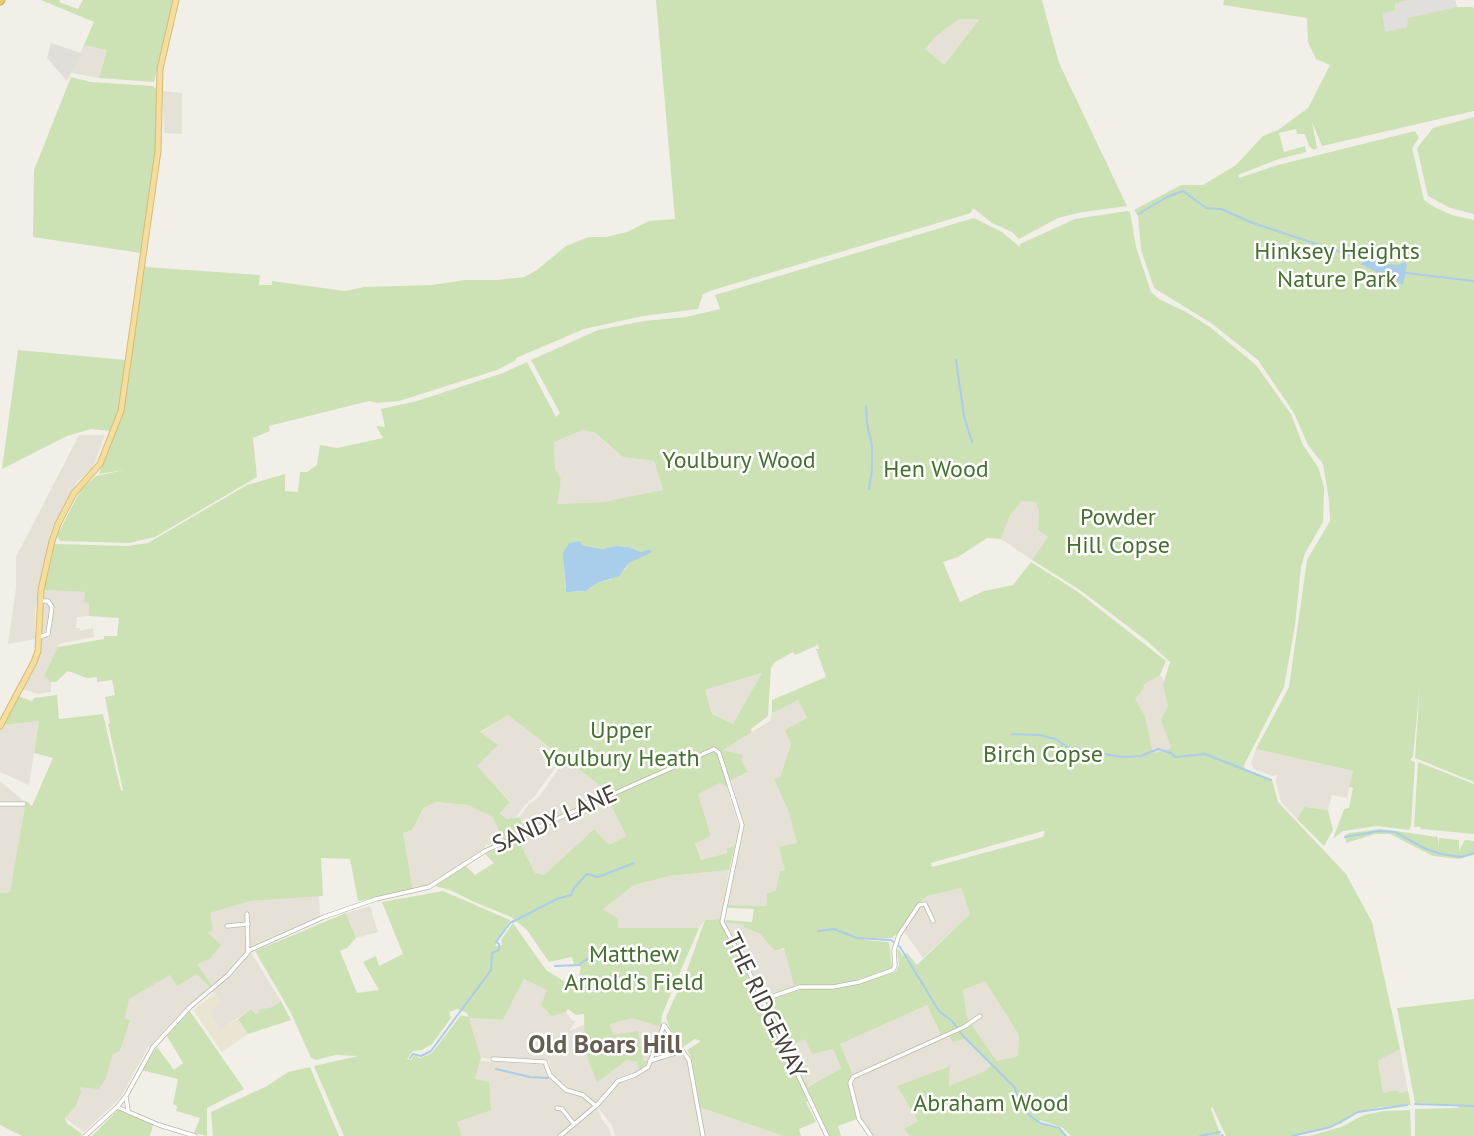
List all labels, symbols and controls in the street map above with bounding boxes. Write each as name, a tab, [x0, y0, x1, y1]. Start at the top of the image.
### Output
park label: Hinksey Heights Nature Park	[1254, 238, 1420, 294]
park label: Youlbury Wood	[662, 447, 816, 475]
park label: Hen Wood	[883, 456, 989, 484]
park label: Powder Hill Copse	[1066, 504, 1170, 560]
park label: Upper Youlbury Heath	[542, 717, 700, 773]
park label: Birch Copse	[983, 741, 1103, 769]
street label: SANDY LANE	[488, 780, 622, 860]
street label: THE RIDGEWAY	[716, 929, 812, 1083]
park label: Matthew Arnold's Field	[564, 941, 704, 997]
district label: Old Boars Hill	[528, 1030, 682, 1062]
park label: Abraham Wood	[913, 1090, 1069, 1118]

